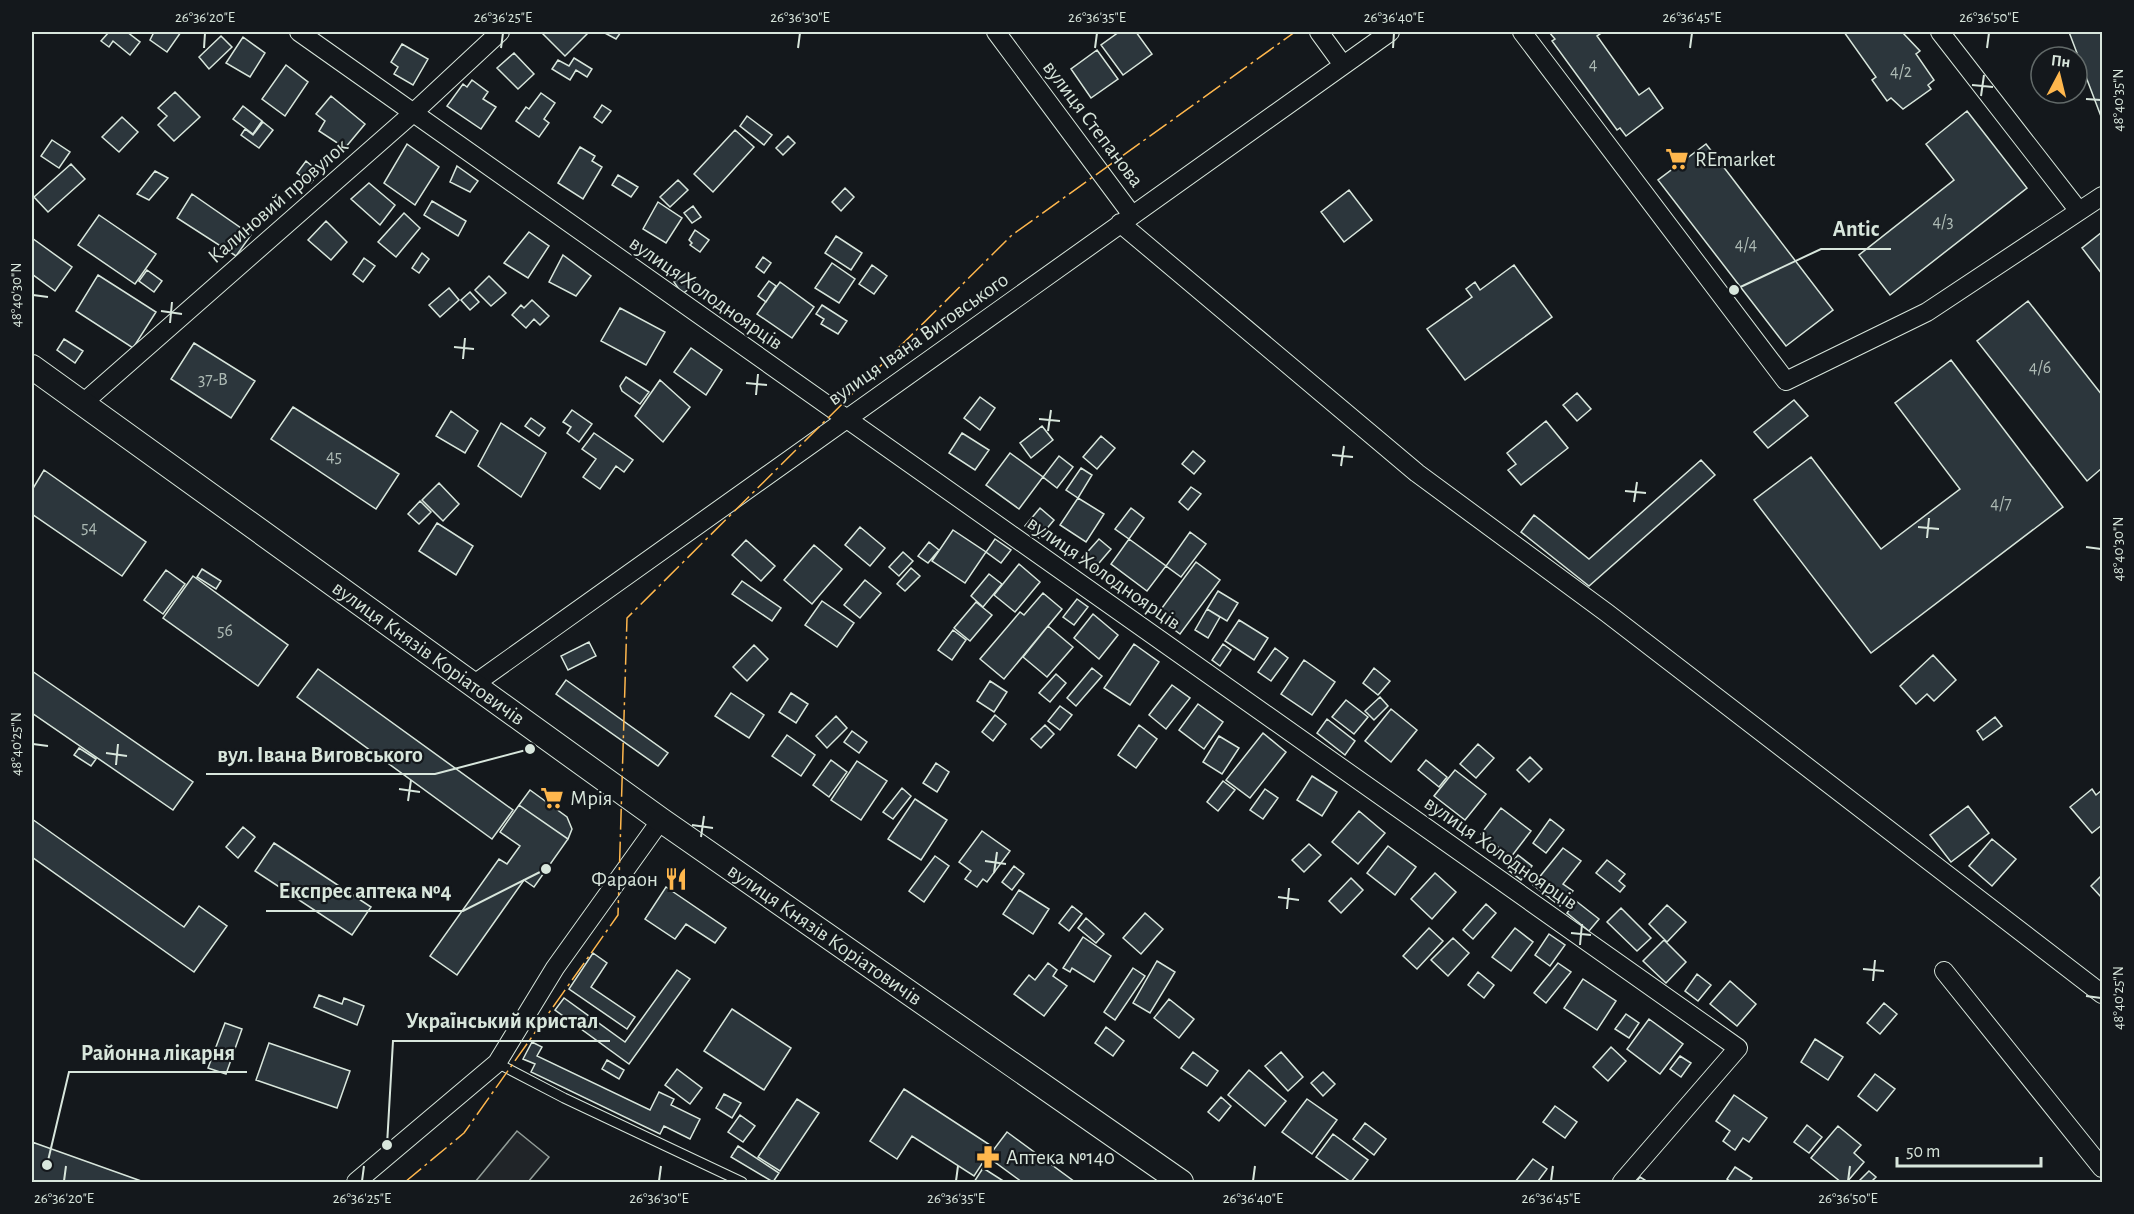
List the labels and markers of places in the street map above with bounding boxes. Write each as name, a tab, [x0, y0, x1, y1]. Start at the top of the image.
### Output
supermarket icon: REmarket	[1664, 146, 1690, 172]
place label: REmarket	[1695, 149, 1776, 170]
callout: Antic	[1821, 209, 1891, 249]
callout: вул. Івана Виговського	[206, 734, 435, 774]
supermarket icon: Мрія	[539, 785, 565, 811]
place label: Мрія	[570, 788, 612, 809]
restaurant icon: Фараон	[663, 866, 689, 892]
place label: Фараон	[591, 869, 658, 890]
callout: Експрес аптека №4	[266, 871, 463, 911]
callout: Український кристал	[393, 1001, 610, 1041]
callout: Районна лікарня	[69, 1032, 247, 1072]
pharmacy icon: Аптека №140	[975, 1144, 1001, 1170]
place label: Аптека №140	[1006, 1147, 1115, 1168]

